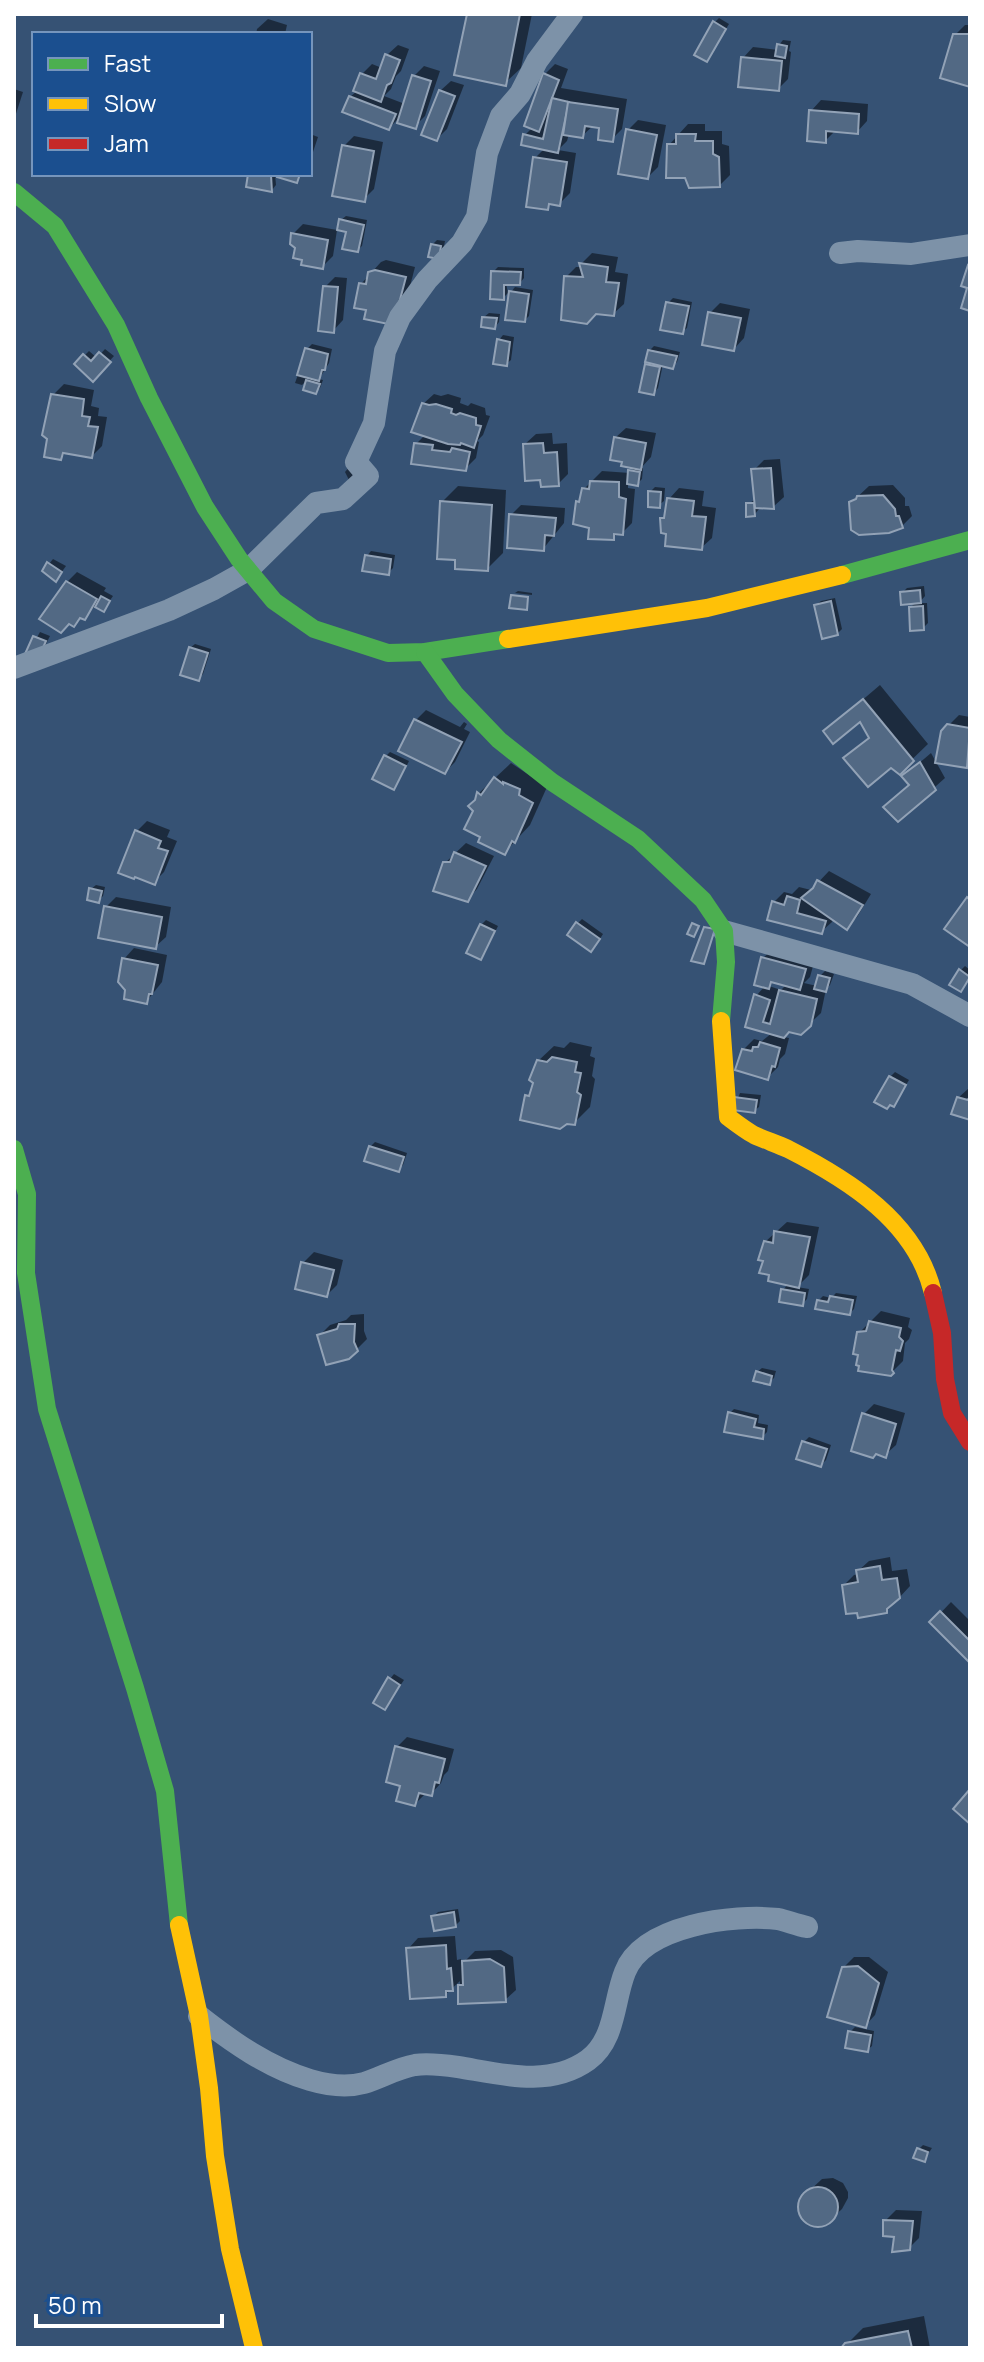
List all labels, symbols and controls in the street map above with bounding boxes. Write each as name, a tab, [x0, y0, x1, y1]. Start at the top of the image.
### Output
legend	[32, 32, 312, 176]
text: Fast	[104, 46, 151, 79]
text: Slow	[104, 86, 157, 119]
text: Jam	[104, 126, 149, 159]
scale bar	[36, 2278, 222, 2328]
text: 50 m	[48, 2288, 102, 2321]

